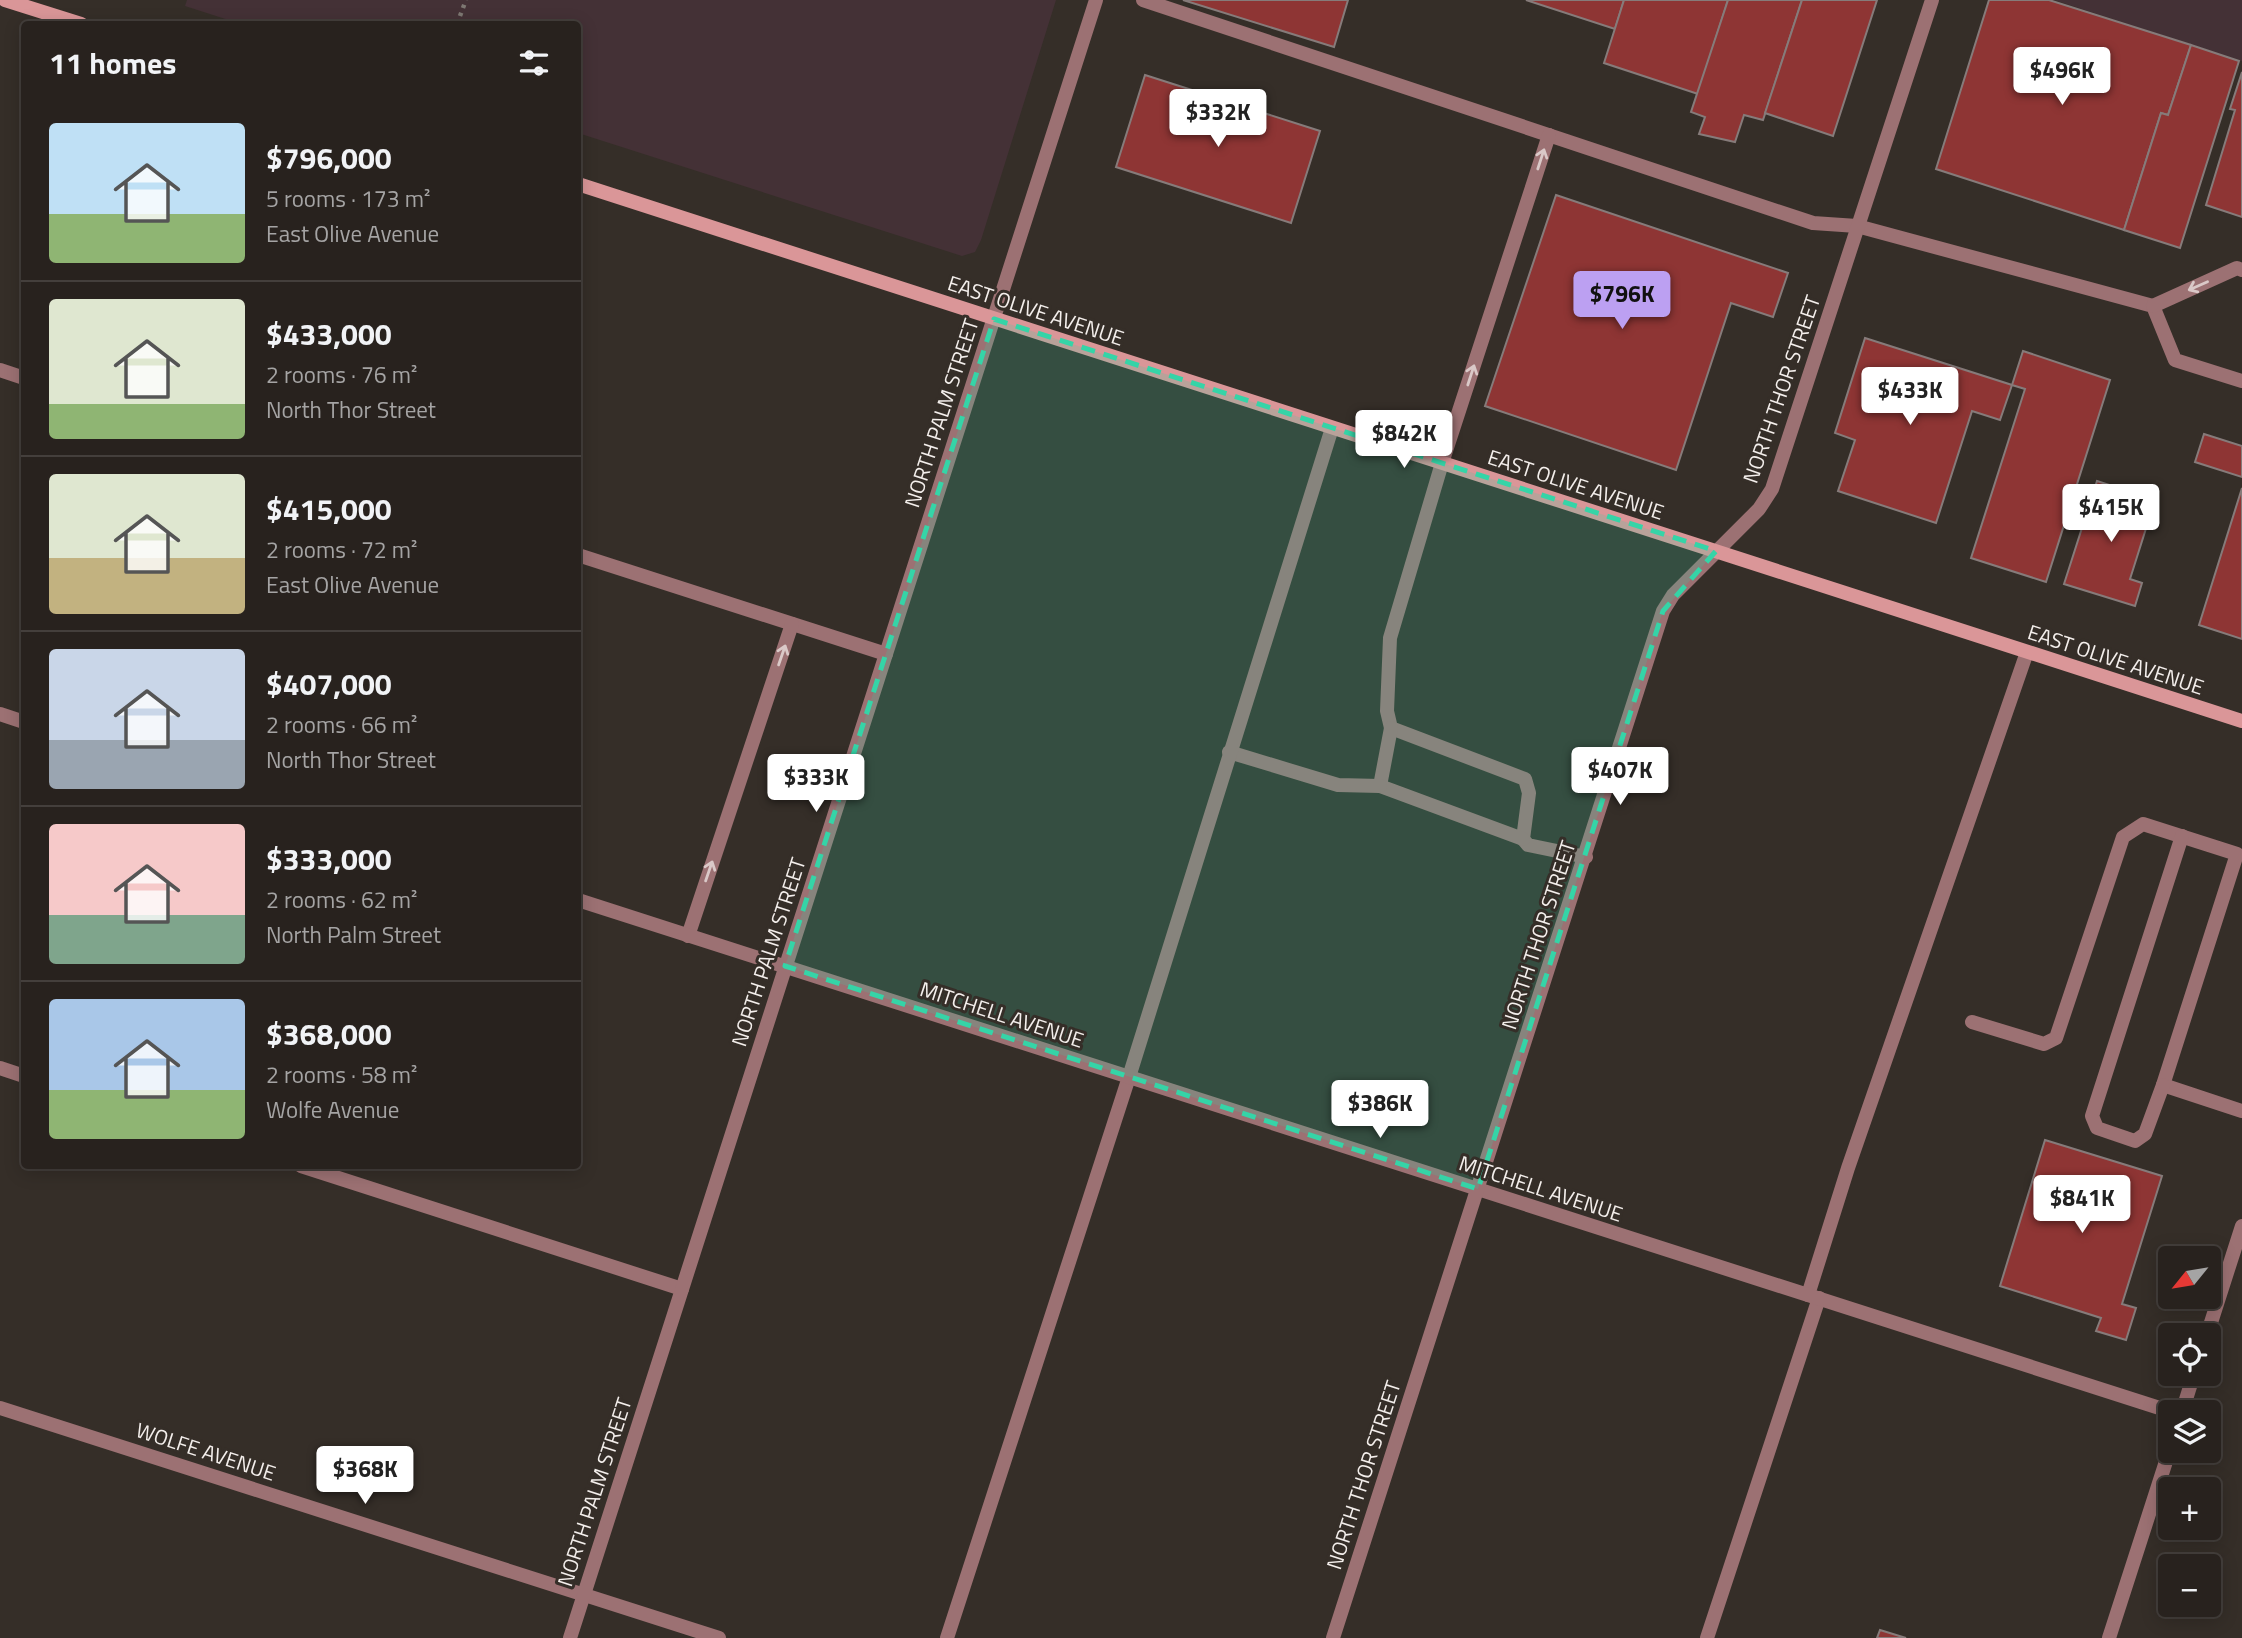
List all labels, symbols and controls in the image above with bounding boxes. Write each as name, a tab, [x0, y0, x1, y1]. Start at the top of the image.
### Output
text: 11 homes	[49, 40, 176, 86]
icon: filters	[515, 44, 553, 82]
pin: $496K	[2013, 48, 2111, 107]
text: $496K	[2029, 52, 2095, 87]
pin: $332K	[1169, 90, 1267, 149]
text: $332K	[1185, 94, 1251, 129]
text: $796,000	[266, 135, 392, 181]
one-way arrow	[1535, 148, 1548, 170]
icon: home	[105, 151, 189, 235]
text: 5 rooms · 173 m²	[266, 181, 430, 216]
text: East Olive Avenue	[266, 216, 439, 251]
street label: EAST OLIVE AVENUE	[944, 266, 1128, 354]
pin: $796K	[1573, 272, 1671, 331]
text: $796K	[1589, 276, 1655, 311]
one-way arrow	[2187, 280, 2209, 293]
street label: NORTH THOR STREET	[1734, 291, 1828, 487]
text: $433,000	[266, 311, 392, 357]
street label: NORTH PALM STREET	[895, 314, 987, 512]
icon: home	[105, 327, 189, 411]
text: 2 rooms · 76 m²	[266, 357, 417, 392]
one-way arrow	[1466, 365, 1478, 387]
pin: $433K	[1861, 368, 1959, 427]
text: $433K	[1877, 372, 1943, 407]
text: North Thor Street	[266, 392, 436, 427]
pin: $842K	[1355, 410, 1453, 470]
text: $842K	[1371, 415, 1437, 450]
street label: EAST OLIVE AVENUE	[1484, 440, 1668, 528]
pin: $415K	[2062, 484, 2160, 544]
text: $415,000	[266, 486, 392, 532]
text: $415K	[2078, 489, 2144, 524]
icon: home	[105, 502, 189, 586]
text: 2 rooms · 72 m²	[266, 532, 417, 567]
text: East Olive Avenue	[266, 567, 439, 602]
street label: EAST OLIVE AVENUE	[2024, 615, 2208, 703]
one-way arrow	[777, 645, 789, 667]
text: $407,000	[266, 661, 392, 707]
icon: home	[105, 677, 189, 761]
text: 2 rooms · 66 m²	[266, 707, 417, 742]
text: North Thor Street	[266, 742, 436, 777]
pin: $407K	[1571, 748, 1669, 807]
text: $407K	[1587, 752, 1653, 787]
pin: $333K	[767, 754, 865, 814]
text: $333K	[783, 759, 849, 794]
text: $333,000	[266, 836, 392, 882]
street label: NORTH THOR STREET	[1492, 836, 1584, 1034]
icon: home	[105, 852, 189, 936]
street label: NORTH PALM STREET	[722, 853, 814, 1051]
one-way arrow	[704, 860, 717, 882]
text: 2 rooms · 62 m²	[266, 882, 417, 917]
text: North Palm Street	[266, 917, 441, 952]
street label: MITCHELL AVENUE	[916, 972, 1088, 1056]
text: $368,000	[266, 1011, 392, 1057]
icon: home	[105, 1027, 189, 1111]
text: 2 rooms · 58 m²	[266, 1057, 417, 1092]
pin: $386K	[1331, 1080, 1429, 1140]
text: $386K	[1347, 1085, 1413, 1120]
text: Wolfe Avenue	[266, 1092, 399, 1127]
street label: MITCHELL AVENUE	[1455, 1146, 1627, 1230]
pin: $841K	[2033, 1176, 2131, 1235]
text: $841K	[2049, 1180, 2115, 1215]
north arrow	[2158, 1246, 2221, 1309]
map controls	[2158, 1246, 2221, 1617]
button: locate	[2158, 1323, 2221, 1386]
street label: NORTH THOR STREET	[1317, 1376, 1409, 1574]
street label: NORTH PALM STREET	[548, 1393, 640, 1591]
button: layers	[2158, 1400, 2221, 1463]
street label: WOLFE AVENUE	[132, 1413, 280, 1489]
pin: $368K	[316, 1446, 414, 1506]
text: $368K	[332, 1451, 398, 1486]
button: +	[2158, 1477, 2221, 1540]
button: −	[2158, 1554, 2221, 1617]

